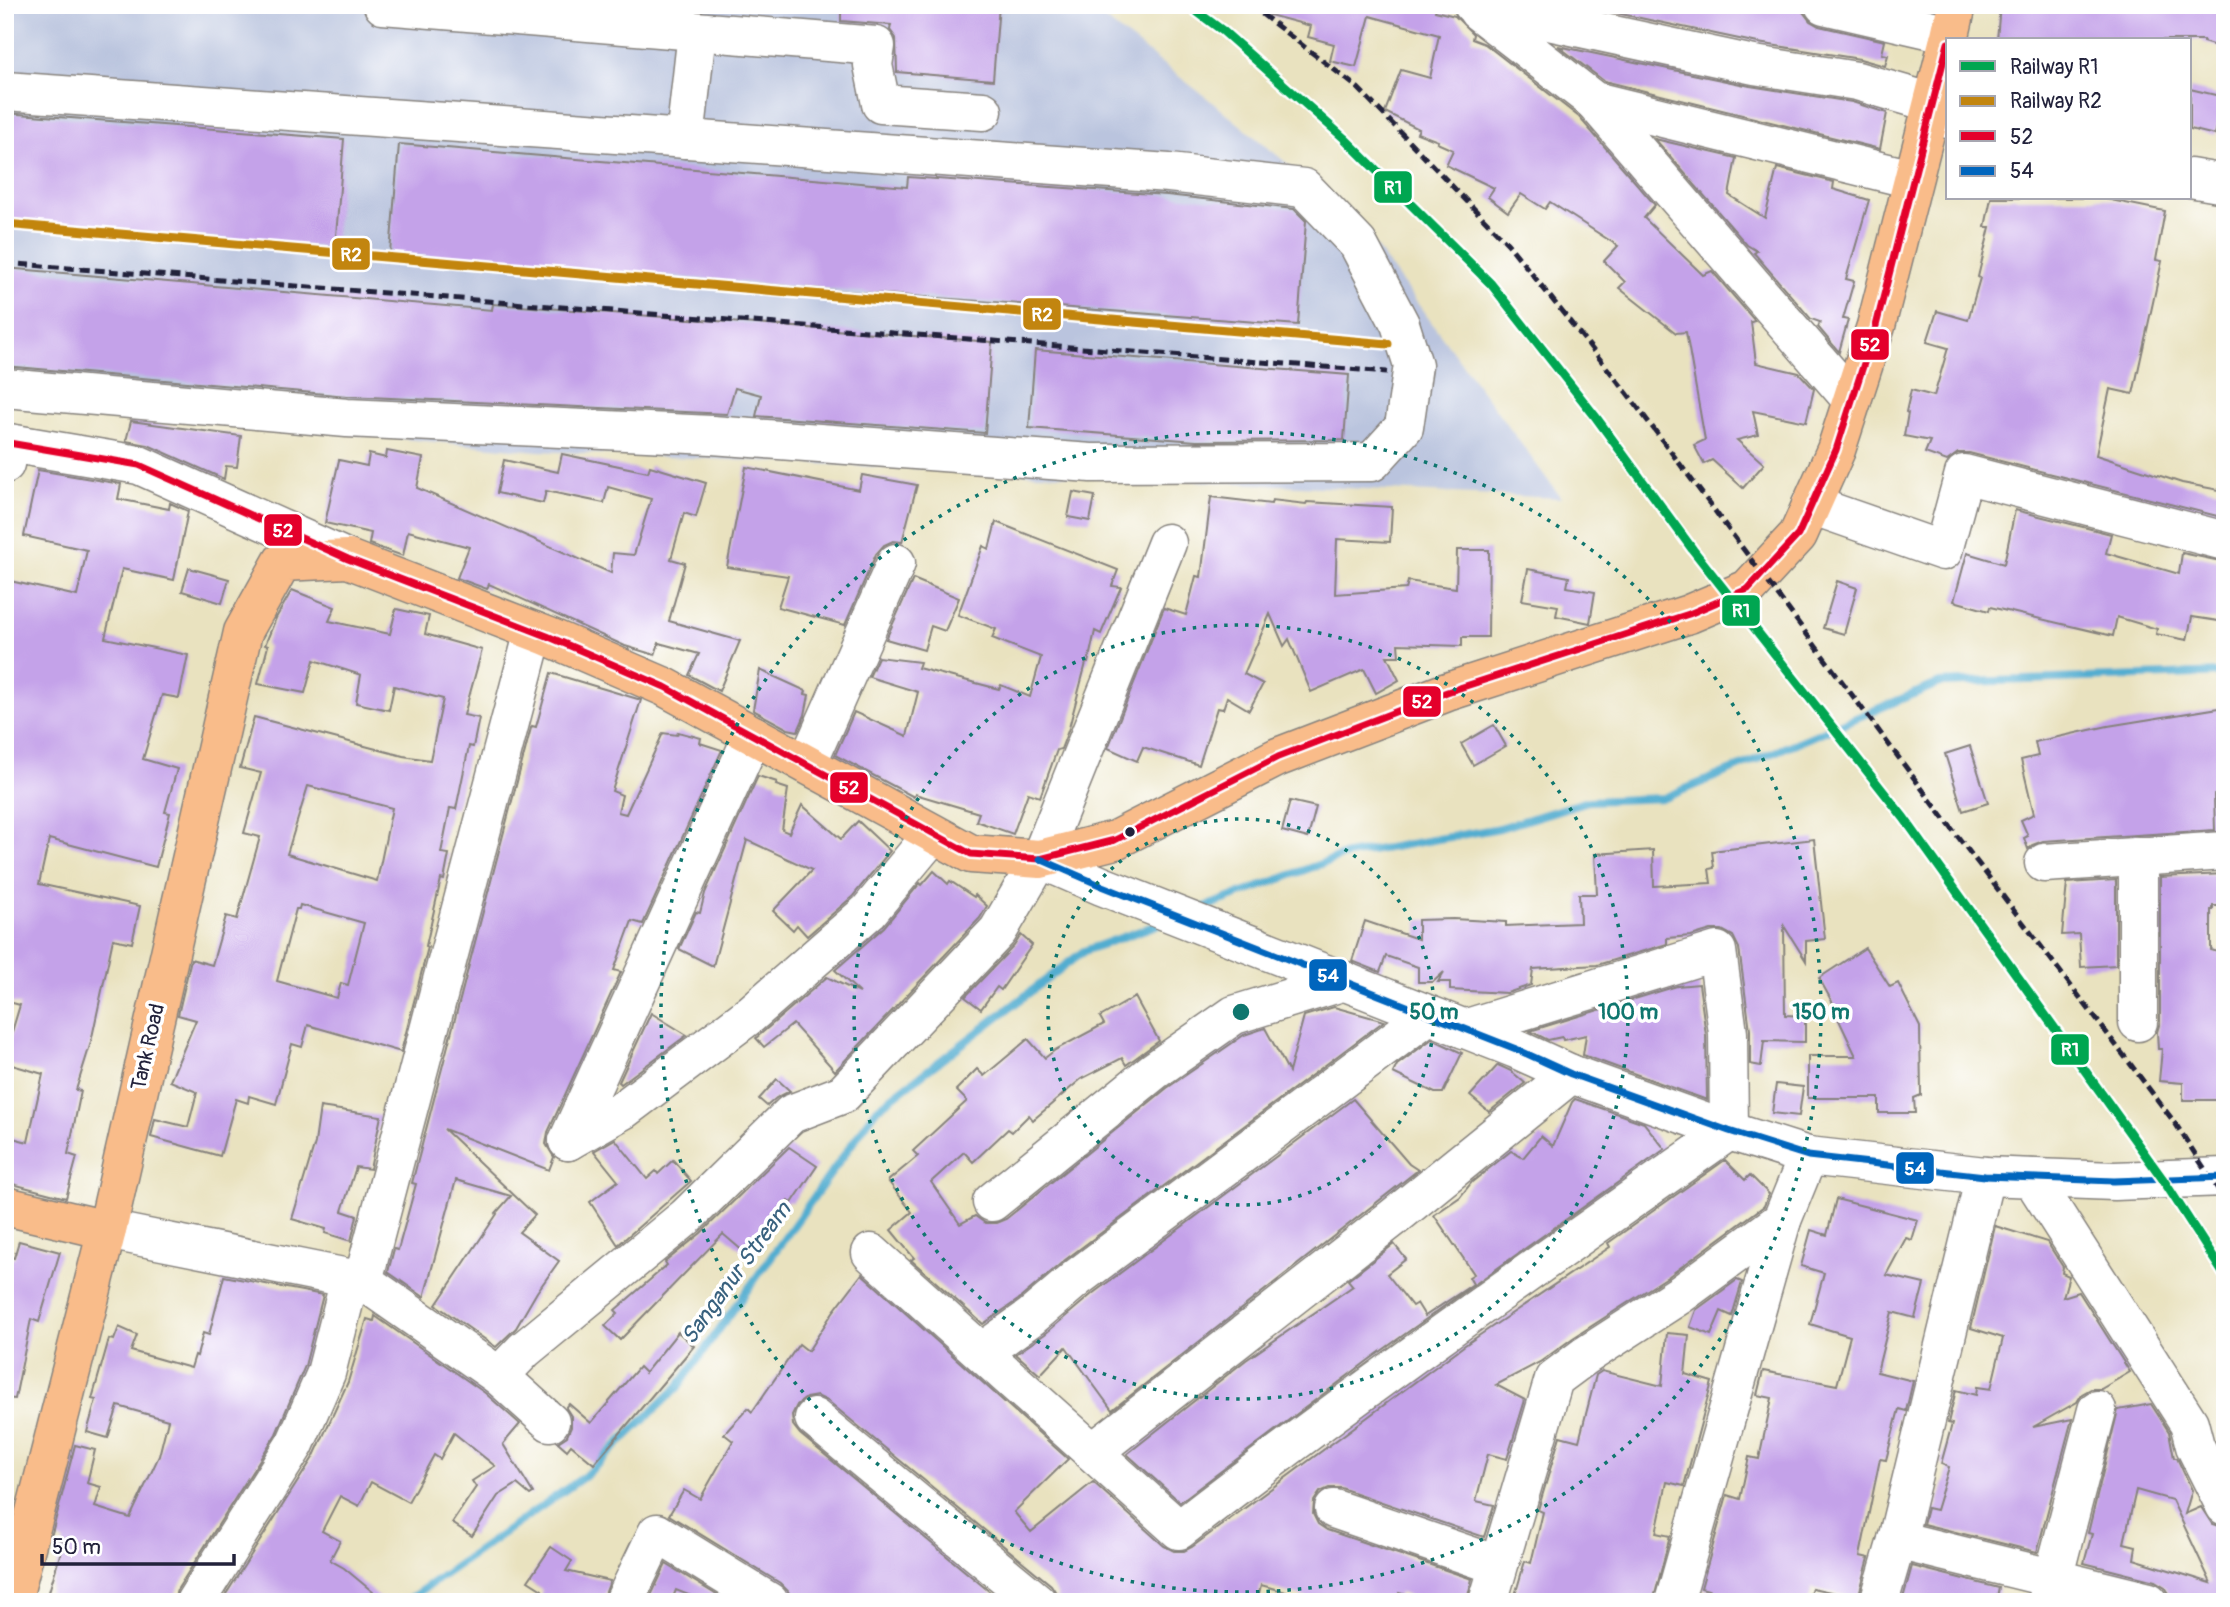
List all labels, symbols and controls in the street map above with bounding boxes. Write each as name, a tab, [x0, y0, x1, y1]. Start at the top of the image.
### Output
legend	[1946, 38, 2192, 200]
text: Railway R1	[2010, 54, 2099, 81]
text: Railway R2	[2010, 88, 2102, 115]
text: 52	[2010, 124, 2033, 151]
text: 54	[2010, 158, 2034, 185]
line badge: R1	[1373, 170, 1413, 204]
text: R1	[1384, 176, 1402, 200]
line badge: R2	[331, 237, 371, 271]
text: R2	[340, 243, 362, 267]
line badge: R2	[1022, 297, 1062, 331]
text: R2	[1031, 303, 1053, 327]
line badge: 52	[1850, 328, 1890, 361]
text: 52	[1860, 333, 1881, 357]
line badge: 52	[263, 513, 303, 547]
text: 52	[273, 519, 294, 543]
line badge: R1	[1721, 594, 1761, 627]
text: R1	[1732, 599, 1750, 623]
line badge: 52	[1402, 685, 1442, 718]
text: 52	[1412, 690, 1433, 714]
line badge: 52	[829, 771, 869, 804]
text: 52	[839, 776, 860, 800]
unlabelled marker	[1123, 825, 1137, 839]
line badge: 54	[1308, 958, 1348, 992]
text: 54	[1317, 964, 1339, 988]
text: 50 m	[1410, 999, 1459, 1026]
text: 100 m	[1598, 999, 1658, 1026]
text: 150 m	[1792, 999, 1850, 1026]
centre of rings	[1229, 1000, 1253, 1024]
street label: Tank Road	[125, 1001, 171, 1093]
line badge: R1	[2050, 1033, 2090, 1066]
text: R1	[2061, 1038, 2079, 1062]
line badge: 54	[1895, 1151, 1935, 1185]
text: 54	[1904, 1157, 1926, 1181]
water label: Sanganur Stream	[675, 1195, 798, 1350]
scale bar	[42, 1523, 234, 1567]
text: 50 m	[52, 1534, 101, 1561]

